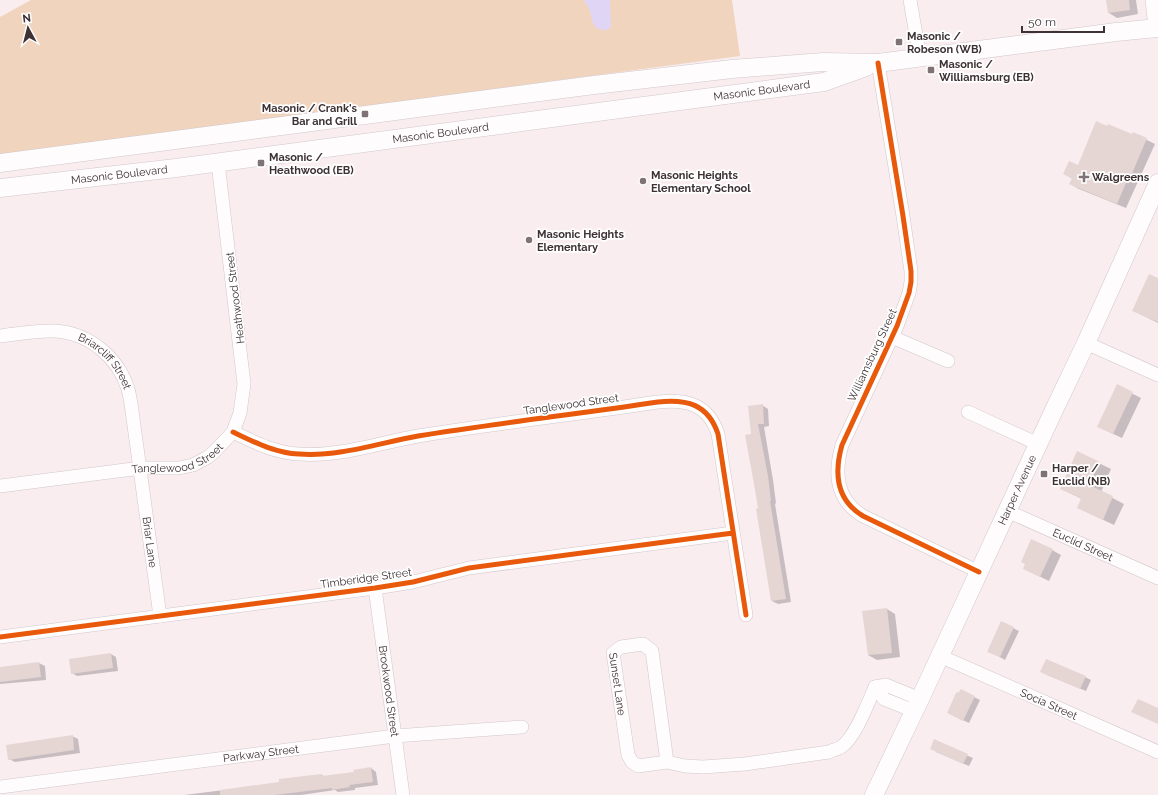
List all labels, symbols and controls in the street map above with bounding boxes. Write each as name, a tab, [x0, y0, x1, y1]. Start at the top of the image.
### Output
north arrow	[8, 8, 48, 48]
scale bar	[1022, 8, 1104, 34]
text: N	[22, 12, 32, 26]
text: 50 m	[1028, 15, 1056, 29]
place label: Masonic / Robeson (WB)	[907, 30, 982, 56]
marker: Masonic / Robeson (WB)	[894, 37, 904, 47]
place label: Masonic / Williamsburg (EB)	[939, 58, 1034, 84]
marker: Masonic / Williamsburg (EB)	[926, 65, 936, 75]
street label: Masonic Boulevard	[713, 78, 811, 104]
place label: Masonic / Crank's Bar and Grill	[262, 102, 358, 128]
marker: Masonic / Crank's Bar and Grill	[360, 109, 370, 119]
street label: Masonic Boulevard	[392, 121, 490, 146]
place label: Masonic / Heathwood (EB)	[269, 151, 354, 177]
marker: Masonic / Heathwood (EB)	[256, 158, 266, 168]
street label: Masonic Boulevard	[70, 163, 168, 187]
place label: Masonic Heights Elementary School	[651, 169, 751, 195]
place label: Walgreens	[1092, 171, 1150, 184]
marker: Walgreens	[1079, 172, 1089, 182]
marker: Masonic Heights Elementary School	[638, 176, 648, 186]
place label: Masonic Heights Elementary	[537, 228, 624, 254]
marker: Masonic Heights Elementary	[524, 235, 534, 245]
street label: Heathwood Street	[223, 251, 248, 345]
street label: Williamsburg Street	[845, 306, 900, 404]
street label: Briarcliff Street	[76, 331, 134, 391]
street label: Tanglewood Street	[523, 391, 620, 418]
street label: Tanglewood Street	[131, 441, 226, 476]
street label: Harper Avenue	[996, 452, 1040, 527]
place label: Harper / Euclid (NB)	[1052, 462, 1111, 488]
marker: Harper / Euclid (NB)	[1039, 469, 1049, 479]
street label: Briar Lane	[139, 516, 159, 569]
street label: Euclid Street	[1050, 526, 1115, 564]
street label: Timberidge Street	[320, 566, 413, 591]
street label: Brookwood Street	[376, 645, 401, 738]
street label: Sunset Lane	[606, 652, 628, 717]
street label: Socia Street	[1018, 686, 1080, 723]
street label: Parkway Street	[222, 742, 300, 765]

